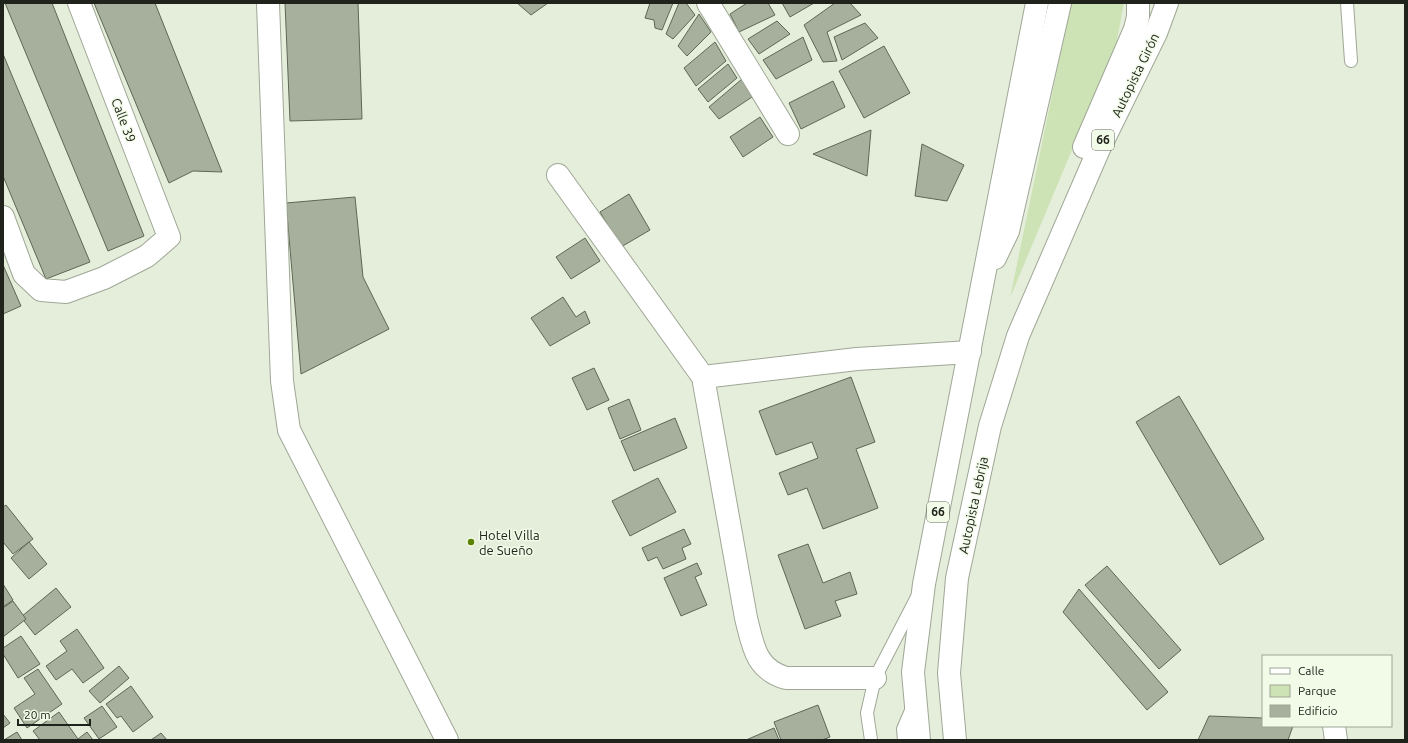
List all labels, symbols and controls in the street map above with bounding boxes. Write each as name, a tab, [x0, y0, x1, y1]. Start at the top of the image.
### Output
street label: Autopista Girón	[1109, 31, 1161, 119]
street label: Calle 39	[109, 96, 139, 144]
road number: 66	[1092, 130, 1114, 150]
street label: Autopista Lebrija	[956, 455, 990, 555]
road number: 66	[927, 502, 949, 522]
place label: Hotel Villa de Sueño	[479, 528, 540, 557]
marker: Hotel Villa de Sueño	[466, 537, 476, 547]
legend	[1262, 655, 1392, 727]
text: Calle	[1298, 664, 1324, 677]
text: Parque	[1298, 684, 1336, 697]
scale bar	[18, 701, 90, 727]
text: Edificio	[1298, 704, 1338, 717]
text: 20 m	[24, 708, 51, 721]

